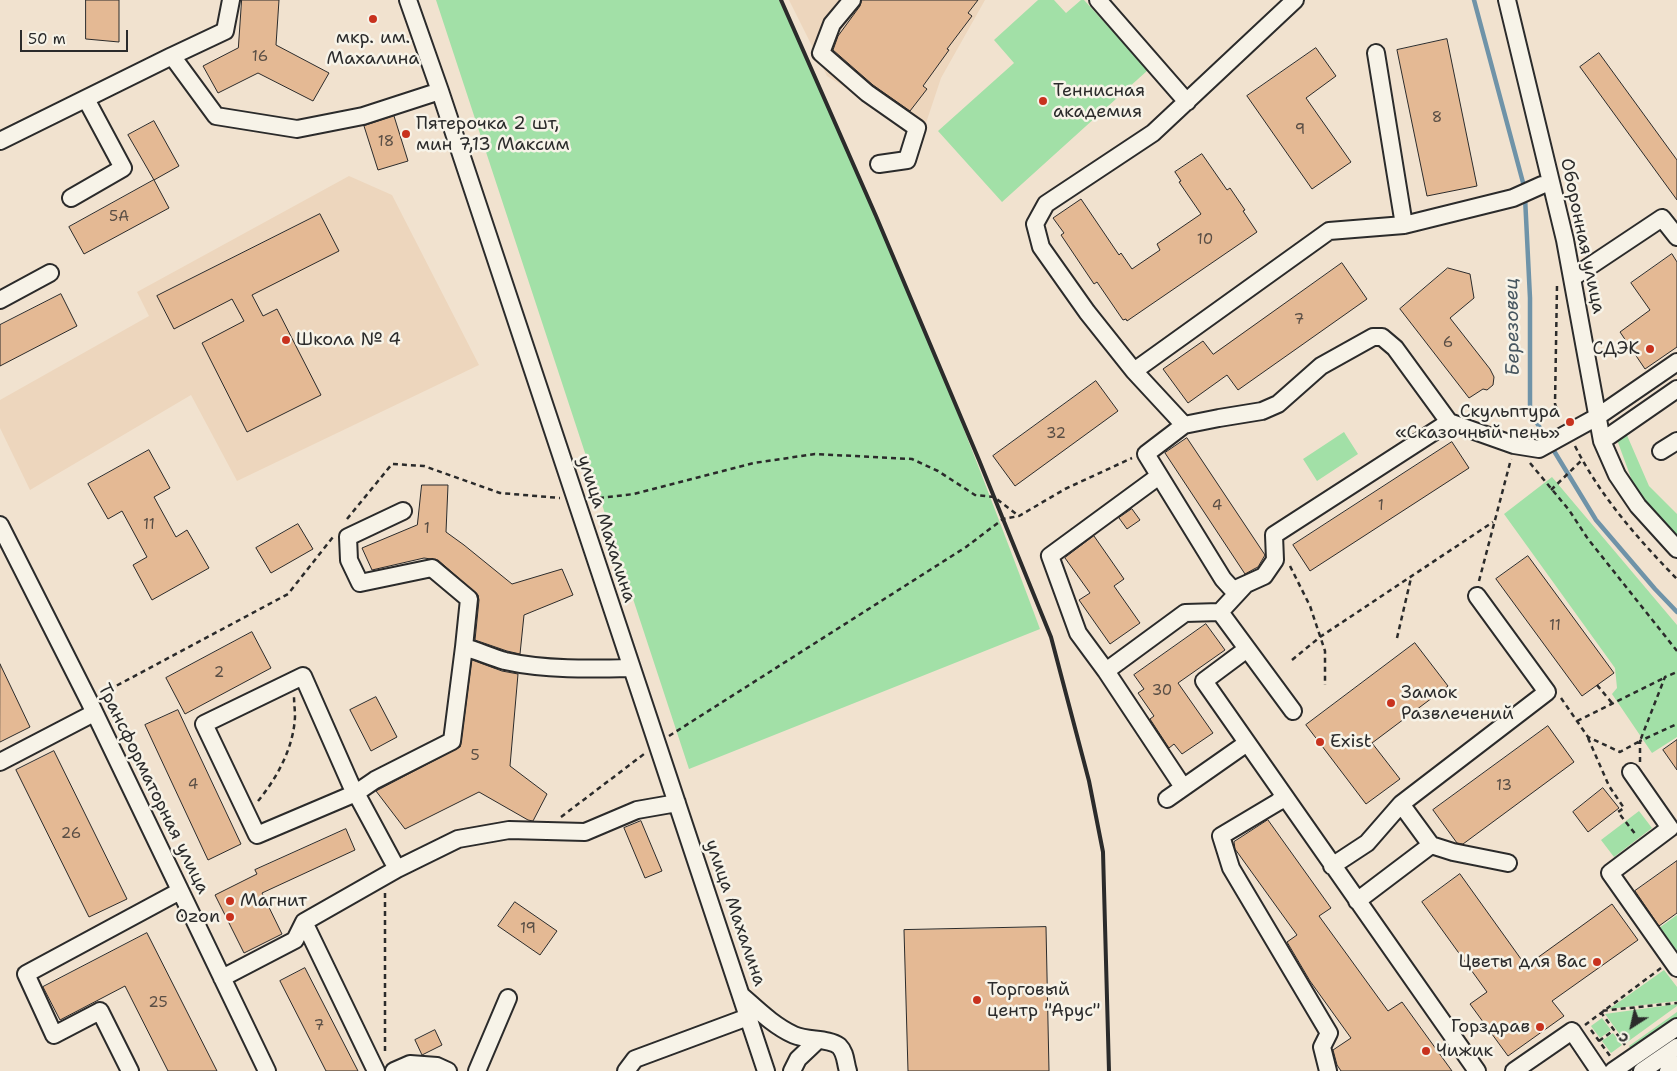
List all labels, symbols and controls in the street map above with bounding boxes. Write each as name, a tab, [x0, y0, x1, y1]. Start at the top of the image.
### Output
marker: мкр. им. Махалина	[367, 13, 379, 25]
scale bar	[22, 20, 130, 52]
place label: мкр. им. Махалина	[327, 27, 419, 70]
text: 50 m	[28, 29, 66, 49]
house number: 16	[252, 48, 268, 66]
place label: Теннисная академия	[1053, 80, 1145, 122]
marker: Теннисная академия	[1037, 95, 1049, 107]
house number: 8	[1432, 109, 1442, 127]
place label: Пятерочка 2 шт, мин 7,13 Максим	[416, 113, 569, 156]
house number: 9	[1295, 121, 1305, 139]
marker: Пятерочка 2 шт, мин 7,13 Максим	[400, 128, 412, 140]
house number: 18	[378, 133, 394, 151]
street label: Оборонная улица	[1555, 156, 1609, 316]
house number: 5А	[109, 208, 129, 226]
house number: 10	[1197, 231, 1213, 249]
water label: Березовец	[1501, 278, 1525, 376]
house number: 7	[1294, 311, 1304, 329]
place label: Школа № 4	[296, 329, 401, 351]
marker: Школа № 4	[280, 334, 292, 346]
house number: 6	[1443, 334, 1453, 352]
place label: СДЭК	[1593, 338, 1640, 360]
marker: СДЭК	[1644, 343, 1656, 355]
place label: Скульптура «Сказочный пень»	[1395, 401, 1560, 444]
marker: Скульптура «Сказочный пень»	[1564, 416, 1576, 428]
house number: 32	[1046, 425, 1066, 443]
street label: улица Махалина	[572, 453, 640, 605]
house number: 4	[1212, 497, 1222, 515]
house number: 1	[1378, 497, 1384, 515]
house number: 11	[143, 516, 155, 534]
house number: 1	[424, 520, 430, 538]
house number: 11	[1549, 617, 1561, 635]
house number: 2	[214, 664, 224, 682]
street label: Трансформаторная улица	[93, 680, 213, 898]
house number: 30	[1152, 682, 1172, 700]
place label: Замок Развлечений	[1401, 682, 1514, 724]
marker: Замок Развлечений	[1385, 697, 1397, 709]
place label: Exist	[1330, 731, 1372, 753]
marker: Exist	[1314, 736, 1326, 748]
house number: 5	[470, 747, 480, 765]
house number: 4	[188, 776, 198, 794]
house number: 13	[1496, 777, 1512, 795]
house number: 26	[61, 825, 81, 843]
street label: улица Махалина	[700, 837, 770, 989]
place label: Магнит	[240, 890, 307, 912]
marker: Магнит	[224, 895, 236, 907]
place label: Ozon	[175, 906, 220, 928]
marker: Ozon	[224, 911, 236, 923]
house number: 19	[520, 920, 536, 938]
place label: Цветы для Вас	[1458, 951, 1587, 973]
marker: Цветы для Вас	[1591, 956, 1603, 968]
place label: Торговый центр "Арус"	[987, 979, 1101, 1022]
house number: 25	[148, 994, 168, 1012]
marker: Торговый центр "Арус"	[971, 994, 983, 1006]
north arrow	[1607, 1001, 1657, 1051]
place label: Горздрав	[1451, 1016, 1530, 1038]
house number: 7	[314, 1017, 324, 1035]
marker: Горздрав	[1534, 1021, 1546, 1033]
text: С	[1615, 1028, 1632, 1048]
place label: Чижик	[1436, 1040, 1493, 1062]
marker: Чижик	[1420, 1045, 1432, 1057]

